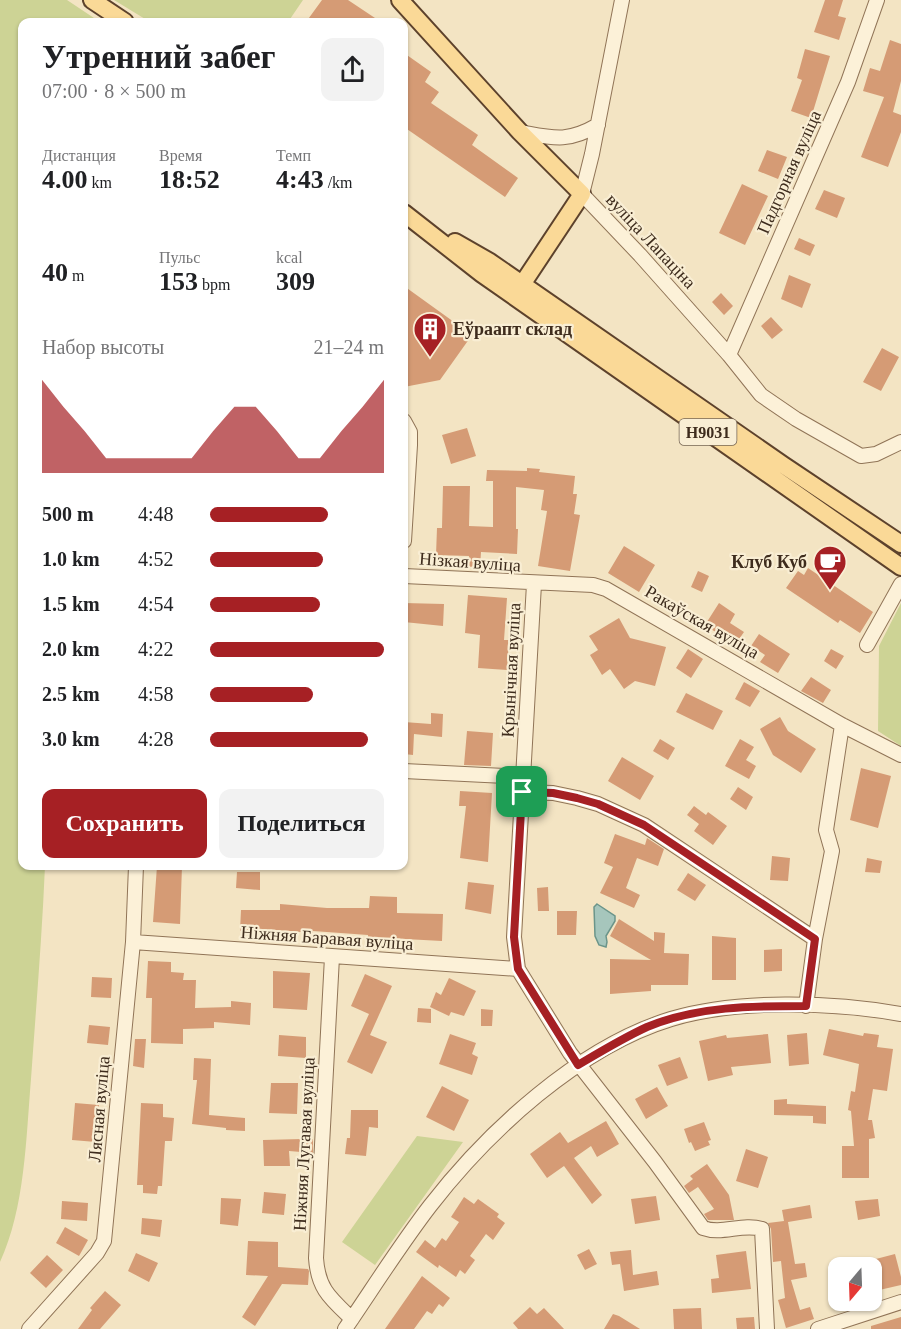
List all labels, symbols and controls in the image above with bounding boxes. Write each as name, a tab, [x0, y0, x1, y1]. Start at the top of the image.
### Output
button: share	[321, 38, 384, 101]
text: Утренний забег	[42, 39, 276, 75]
text: 07:00 · 8 × 500 m	[42, 80, 186, 102]
street label: Падгорная вуліца	[753, 107, 825, 237]
text: Дистанция	[42, 147, 116, 164]
text: Время	[159, 147, 202, 164]
text: Темп	[276, 147, 311, 164]
text: 4.00	[42, 165, 88, 194]
text: 18:52	[159, 165, 220, 194]
text: 4:43	[276, 165, 324, 194]
text: km	[88, 174, 112, 191]
text: /km	[324, 174, 353, 191]
street label: вуліца Лапаціна	[602, 190, 700, 292]
text: Пульс	[159, 249, 200, 266]
text: kcal	[276, 249, 303, 266]
text: 40	[42, 258, 68, 287]
text: m	[68, 267, 84, 284]
text: 153	[159, 267, 198, 296]
text: 309	[276, 267, 315, 296]
text: bpm	[198, 276, 230, 293]
building icon: Еўраапт склад	[412, 311, 448, 358]
place label: Еўраапт склад	[453, 319, 572, 339]
text: Набор высоты	[42, 336, 164, 358]
text: 21–24 m	[313, 336, 384, 358]
road number: Н9031	[680, 419, 736, 445]
text: 500 m	[42, 503, 94, 525]
text: 4:48	[138, 503, 174, 525]
cafe icon: Клуб Куб	[812, 544, 848, 591]
text: 1.0 km	[42, 548, 100, 570]
text: 4:52	[138, 548, 174, 570]
street label: Нізкая вуліца	[418, 548, 522, 576]
place label: Клуб Куб	[731, 552, 807, 572]
street label: Ракаўская вуліца	[641, 581, 763, 663]
text: 1.5 km	[42, 593, 100, 615]
text: 4:54	[138, 593, 174, 615]
street label: Крынічная вуліца	[497, 602, 525, 738]
text: 2.0 km	[42, 638, 100, 660]
text: 4:22	[138, 638, 174, 660]
text: 2.5 km	[42, 683, 100, 705]
text: 4:58	[138, 683, 174, 705]
text: 3.0 km	[42, 728, 100, 750]
text: 4:28	[138, 728, 174, 750]
pin	[496, 766, 547, 817]
icon: arrive	[505, 775, 538, 808]
button: Сохранить	[42, 789, 207, 858]
button: Поделиться	[219, 789, 384, 858]
street label: Ніжняя Баравая вуліца	[240, 922, 414, 954]
street label: Лясная вуліца	[84, 1055, 114, 1163]
street label: Ніжняя Лугавая вуліца	[289, 1057, 319, 1231]
north arrow	[828, 1257, 882, 1311]
map controls	[828, 1257, 882, 1311]

